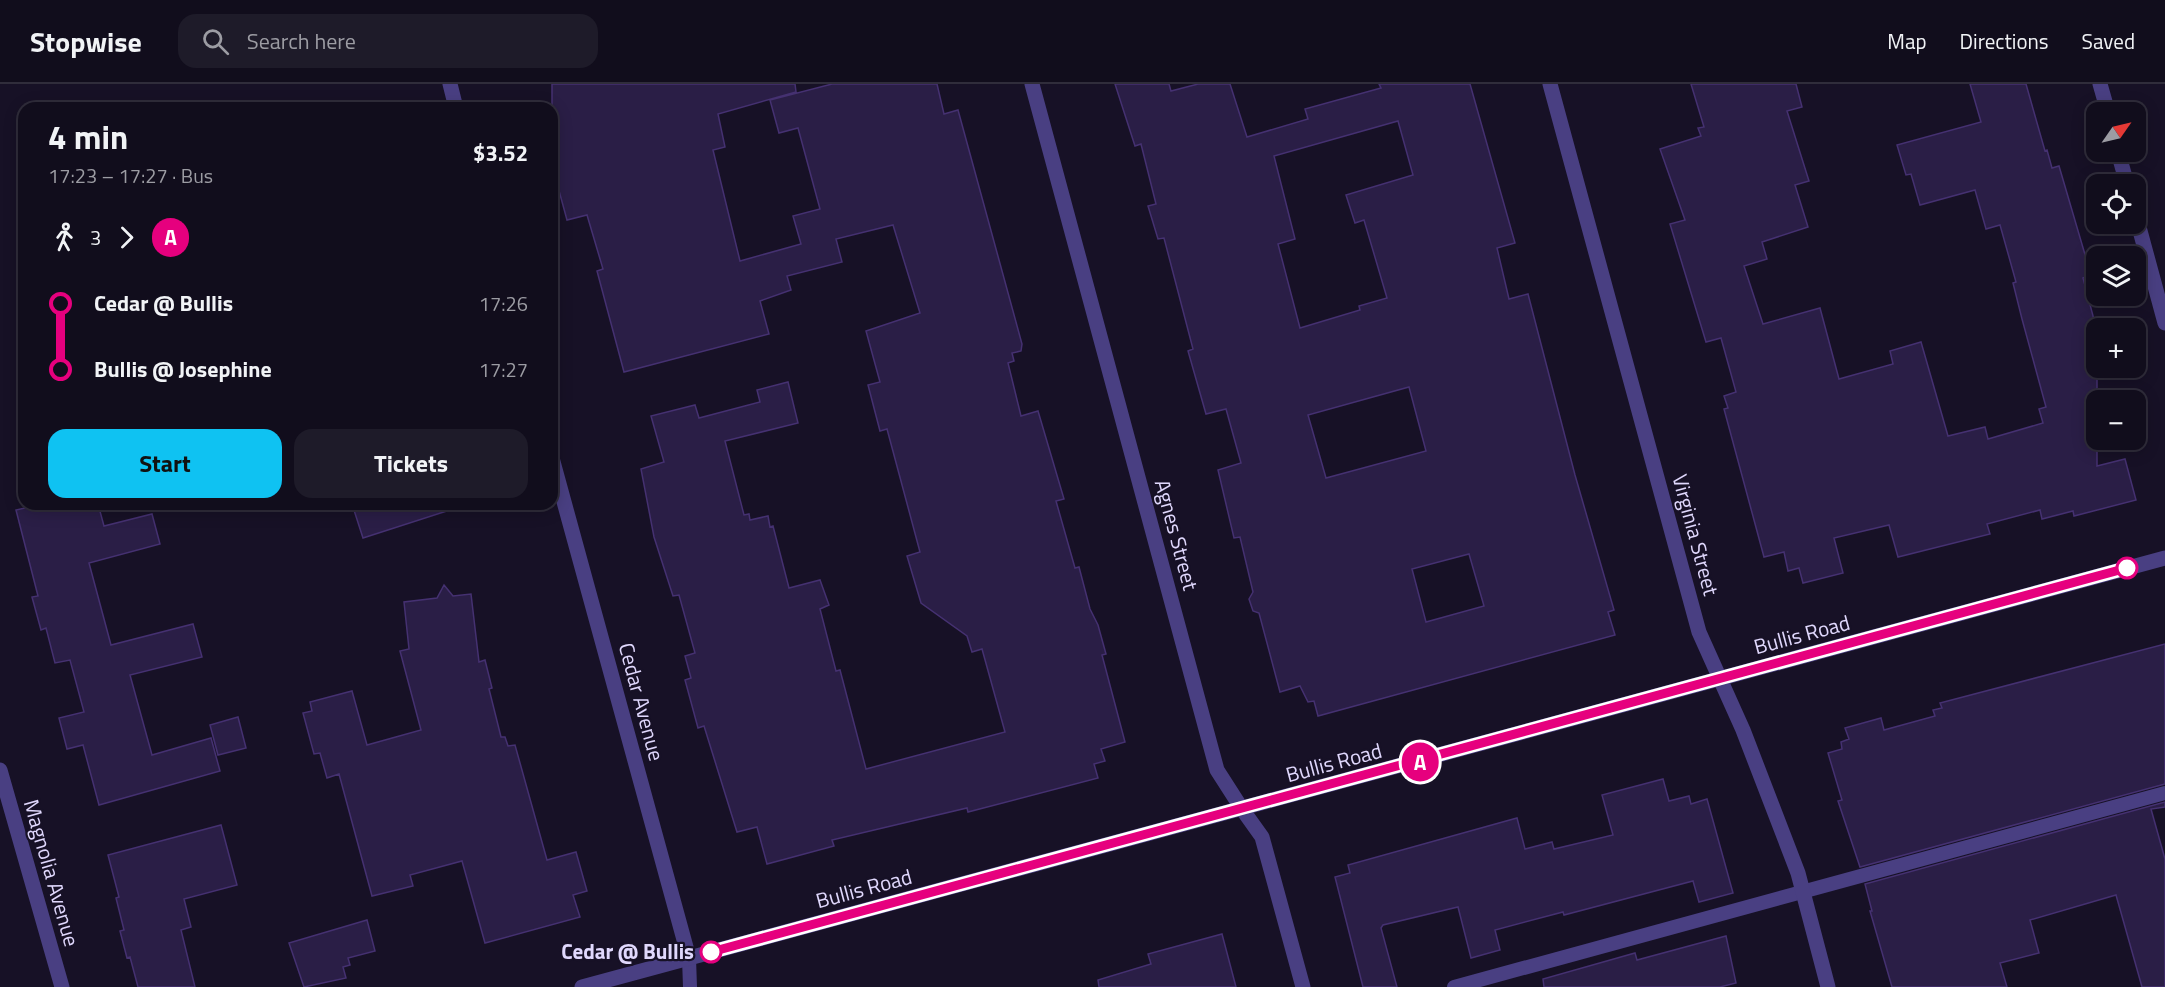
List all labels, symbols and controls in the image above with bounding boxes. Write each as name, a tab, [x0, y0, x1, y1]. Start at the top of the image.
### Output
search box	[178, 14, 598, 68]
text: Stopwise	[30, 20, 142, 63]
text: Search here	[247, 24, 356, 58]
icon: search	[199, 25, 232, 58]
text: Map	[1887, 25, 1927, 57]
text: Directions	[1960, 25, 2049, 57]
text: Saved	[2082, 25, 2135, 57]
north arrow	[2086, 102, 2146, 162]
map controls	[2086, 102, 2146, 450]
text: 4 min	[48, 112, 128, 162]
text: $3.52	[473, 136, 528, 170]
text: 17:23 – 17:27 · Bus	[48, 160, 213, 191]
button: locate	[2086, 174, 2146, 234]
icon: walk	[48, 221, 81, 254]
icon: forward	[110, 221, 143, 254]
text: A	[164, 221, 177, 253]
text: 3	[90, 222, 101, 253]
button: layers	[2086, 246, 2146, 306]
text: Cedar @ Bullis	[94, 286, 233, 320]
text: 17:26	[479, 288, 528, 319]
button: +	[2086, 318, 2146, 378]
text: Bullis @ Josephine	[94, 352, 272, 386]
text: 17:27	[479, 354, 528, 385]
button: −	[2086, 390, 2146, 450]
button: Start	[48, 429, 282, 498]
button: Tickets	[294, 429, 528, 498]
street label: Virginia Street	[1664, 470, 1728, 600]
street label: Agnes Street	[1147, 476, 1207, 594]
unlabelled marker	[2116, 557, 2138, 579]
street label: Bullis Road	[1750, 606, 1853, 662]
street label: Cedar Avenue	[611, 639, 673, 764]
street label: Bullis Road	[1282, 734, 1385, 790]
line badge: A	[1400, 742, 1440, 782]
text: A	[1414, 746, 1426, 778]
street label: Magnolia Avenue	[16, 795, 88, 950]
street label: Bullis Road	[812, 860, 915, 916]
place label: Cedar @ Bullis	[561, 935, 694, 967]
marker: Cedar @ Bullis	[700, 941, 722, 963]

